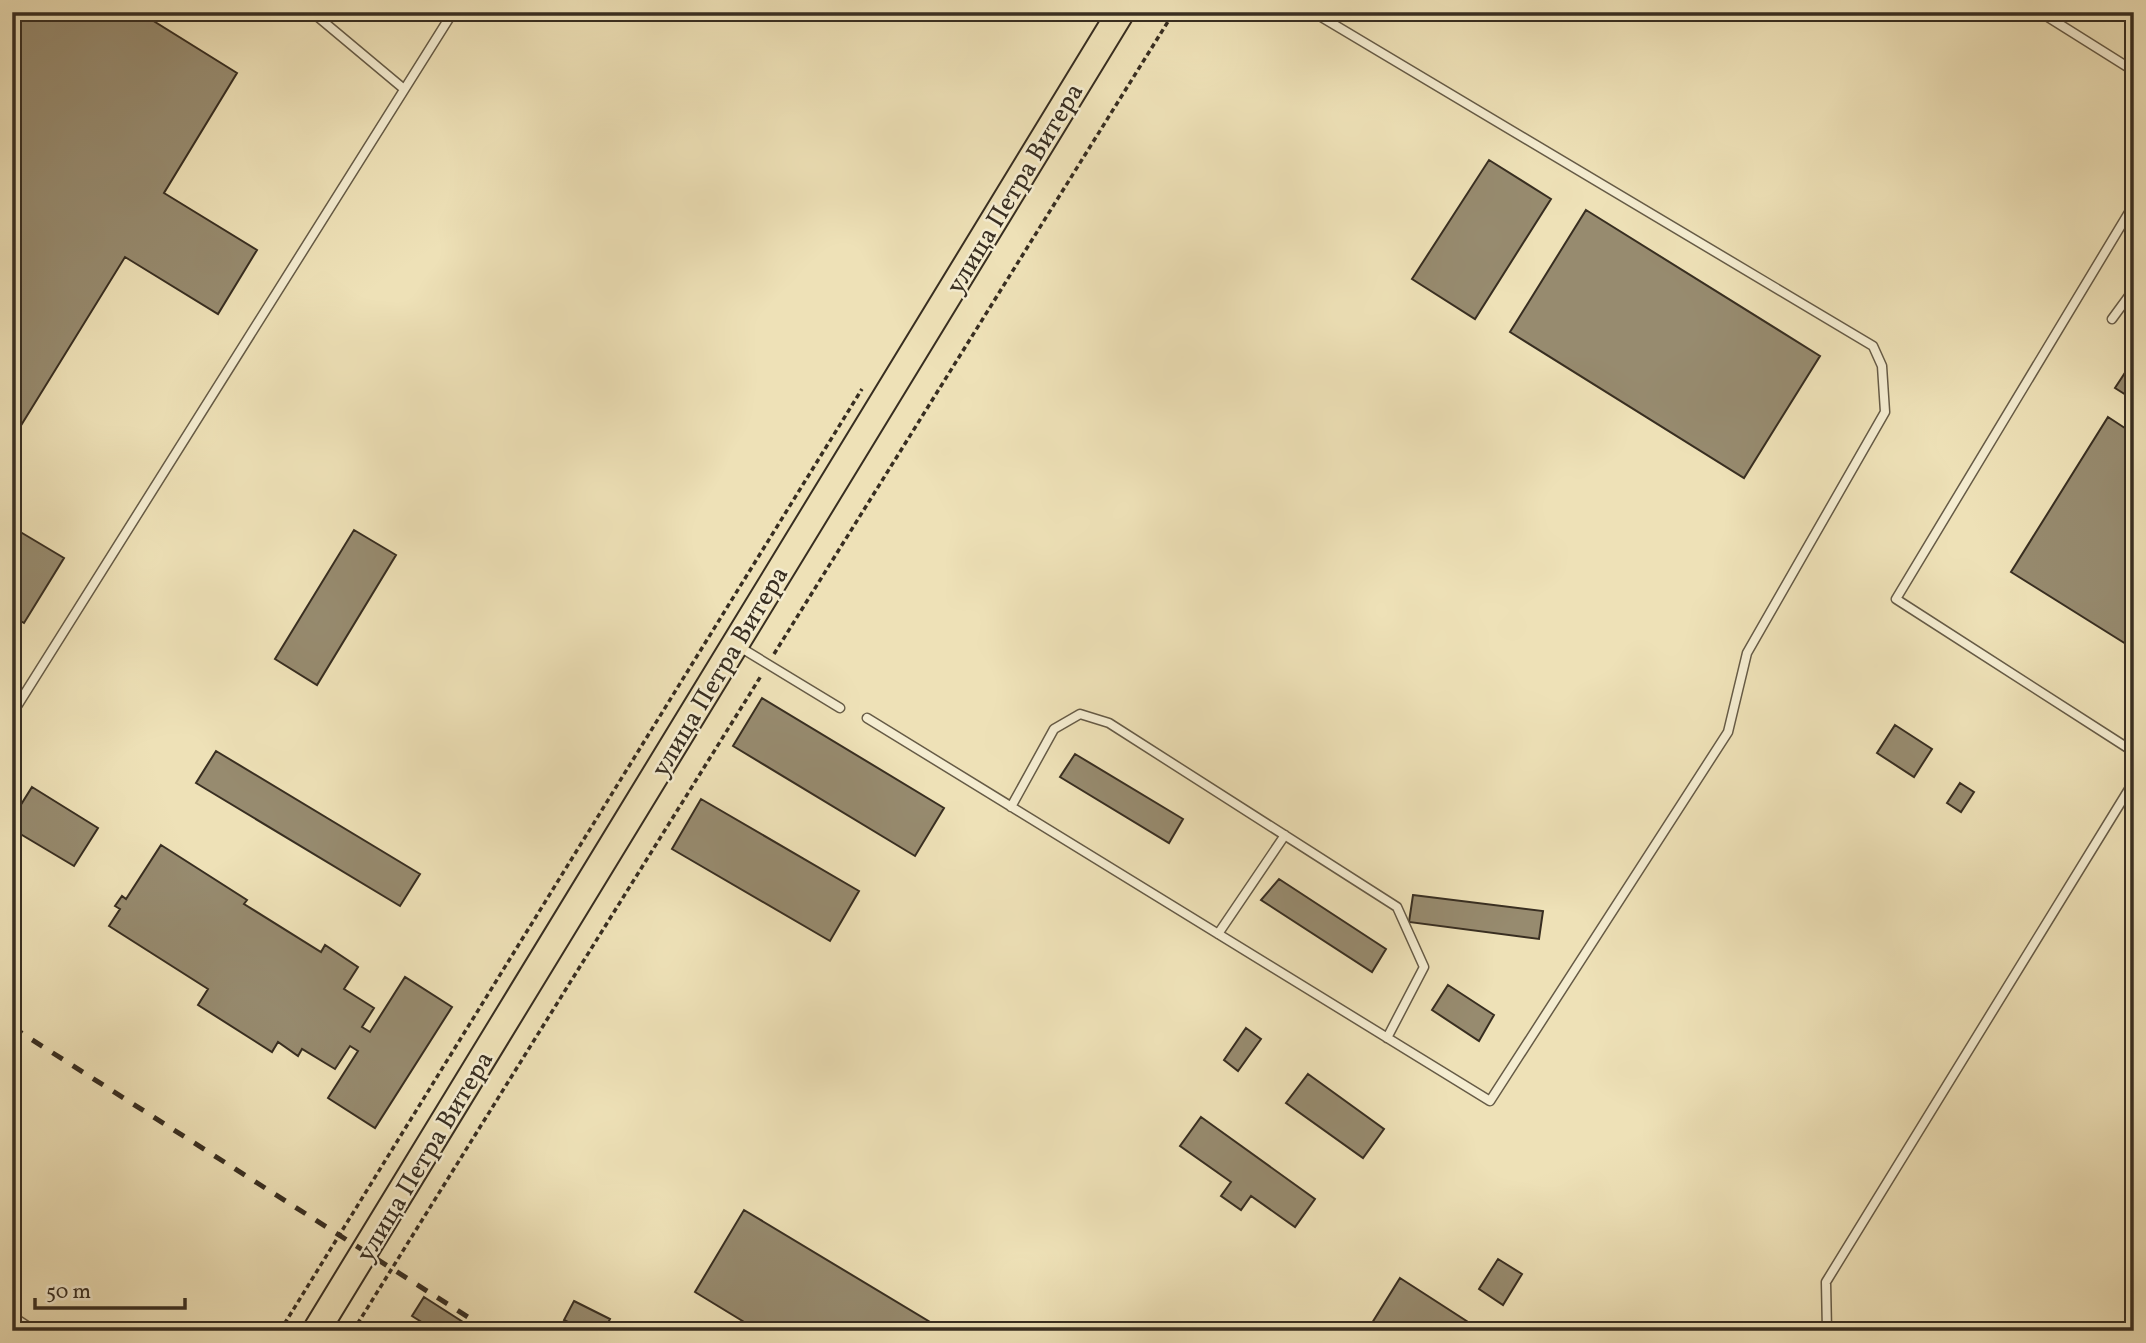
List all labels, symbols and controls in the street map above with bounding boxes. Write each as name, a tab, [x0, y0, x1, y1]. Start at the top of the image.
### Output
street label: улица Петра Витера	[938, 77, 1093, 301]
street label: улица Петра Витера	[643, 560, 798, 784]
street label: улица Петра Витера	[348, 1045, 503, 1269]
scale bar	[35, 1266, 186, 1310]
text: 50 m	[46, 1278, 91, 1307]

